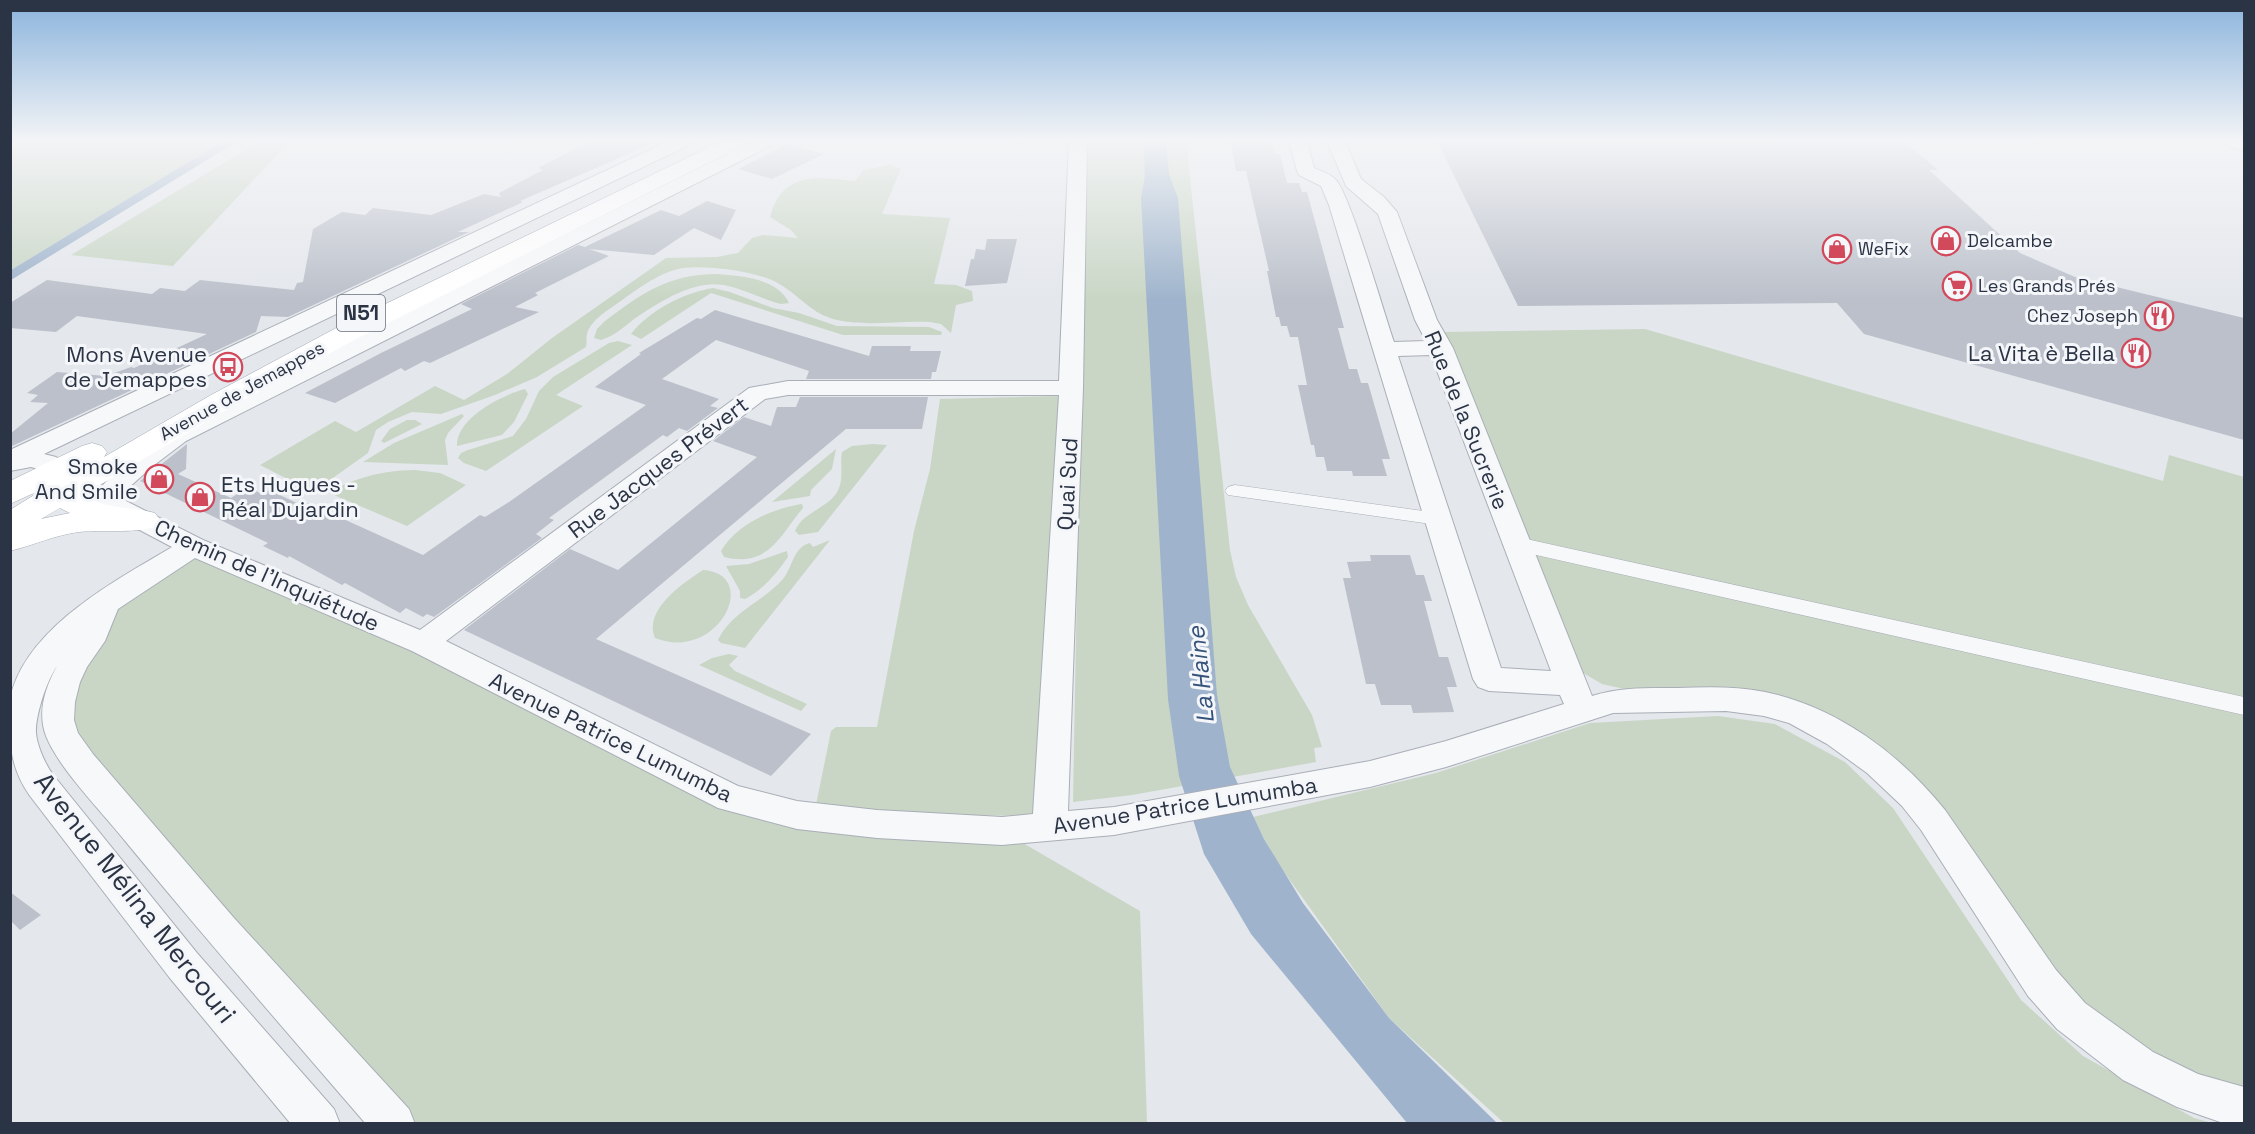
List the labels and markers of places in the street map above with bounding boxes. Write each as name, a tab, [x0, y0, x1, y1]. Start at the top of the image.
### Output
shop icon: Delcambe	[1930, 225, 1962, 257]
place label: Delcambe	[1967, 229, 2053, 252]
shop icon: WeFix	[1821, 233, 1853, 265]
place label: WeFix	[1858, 237, 1909, 260]
supermarket icon: Les Grands Prés	[1941, 270, 1973, 302]
place label: Les Grands Prés	[1978, 274, 2115, 297]
restaurant icon: Chez Joseph	[2143, 300, 2175, 332]
place label: Chez Joseph	[2027, 304, 2138, 327]
restaurant icon: La Vita è Bella	[2120, 337, 2152, 369]
place label: La Vita è Bella	[1968, 339, 2115, 367]
place label: Mons Avenue de Jemappes	[64, 340, 207, 393]
bus stop icon: Mons Avenue de Jemappes	[212, 351, 244, 383]
place label: Smoke And Smile	[35, 452, 138, 505]
shop icon: Smoke And Smile	[143, 463, 175, 495]
place label: Ets Hugues - Réal Dujardin	[221, 470, 359, 523]
shop icon: Ets Hugues - Réal Dujardin	[184, 481, 216, 513]

